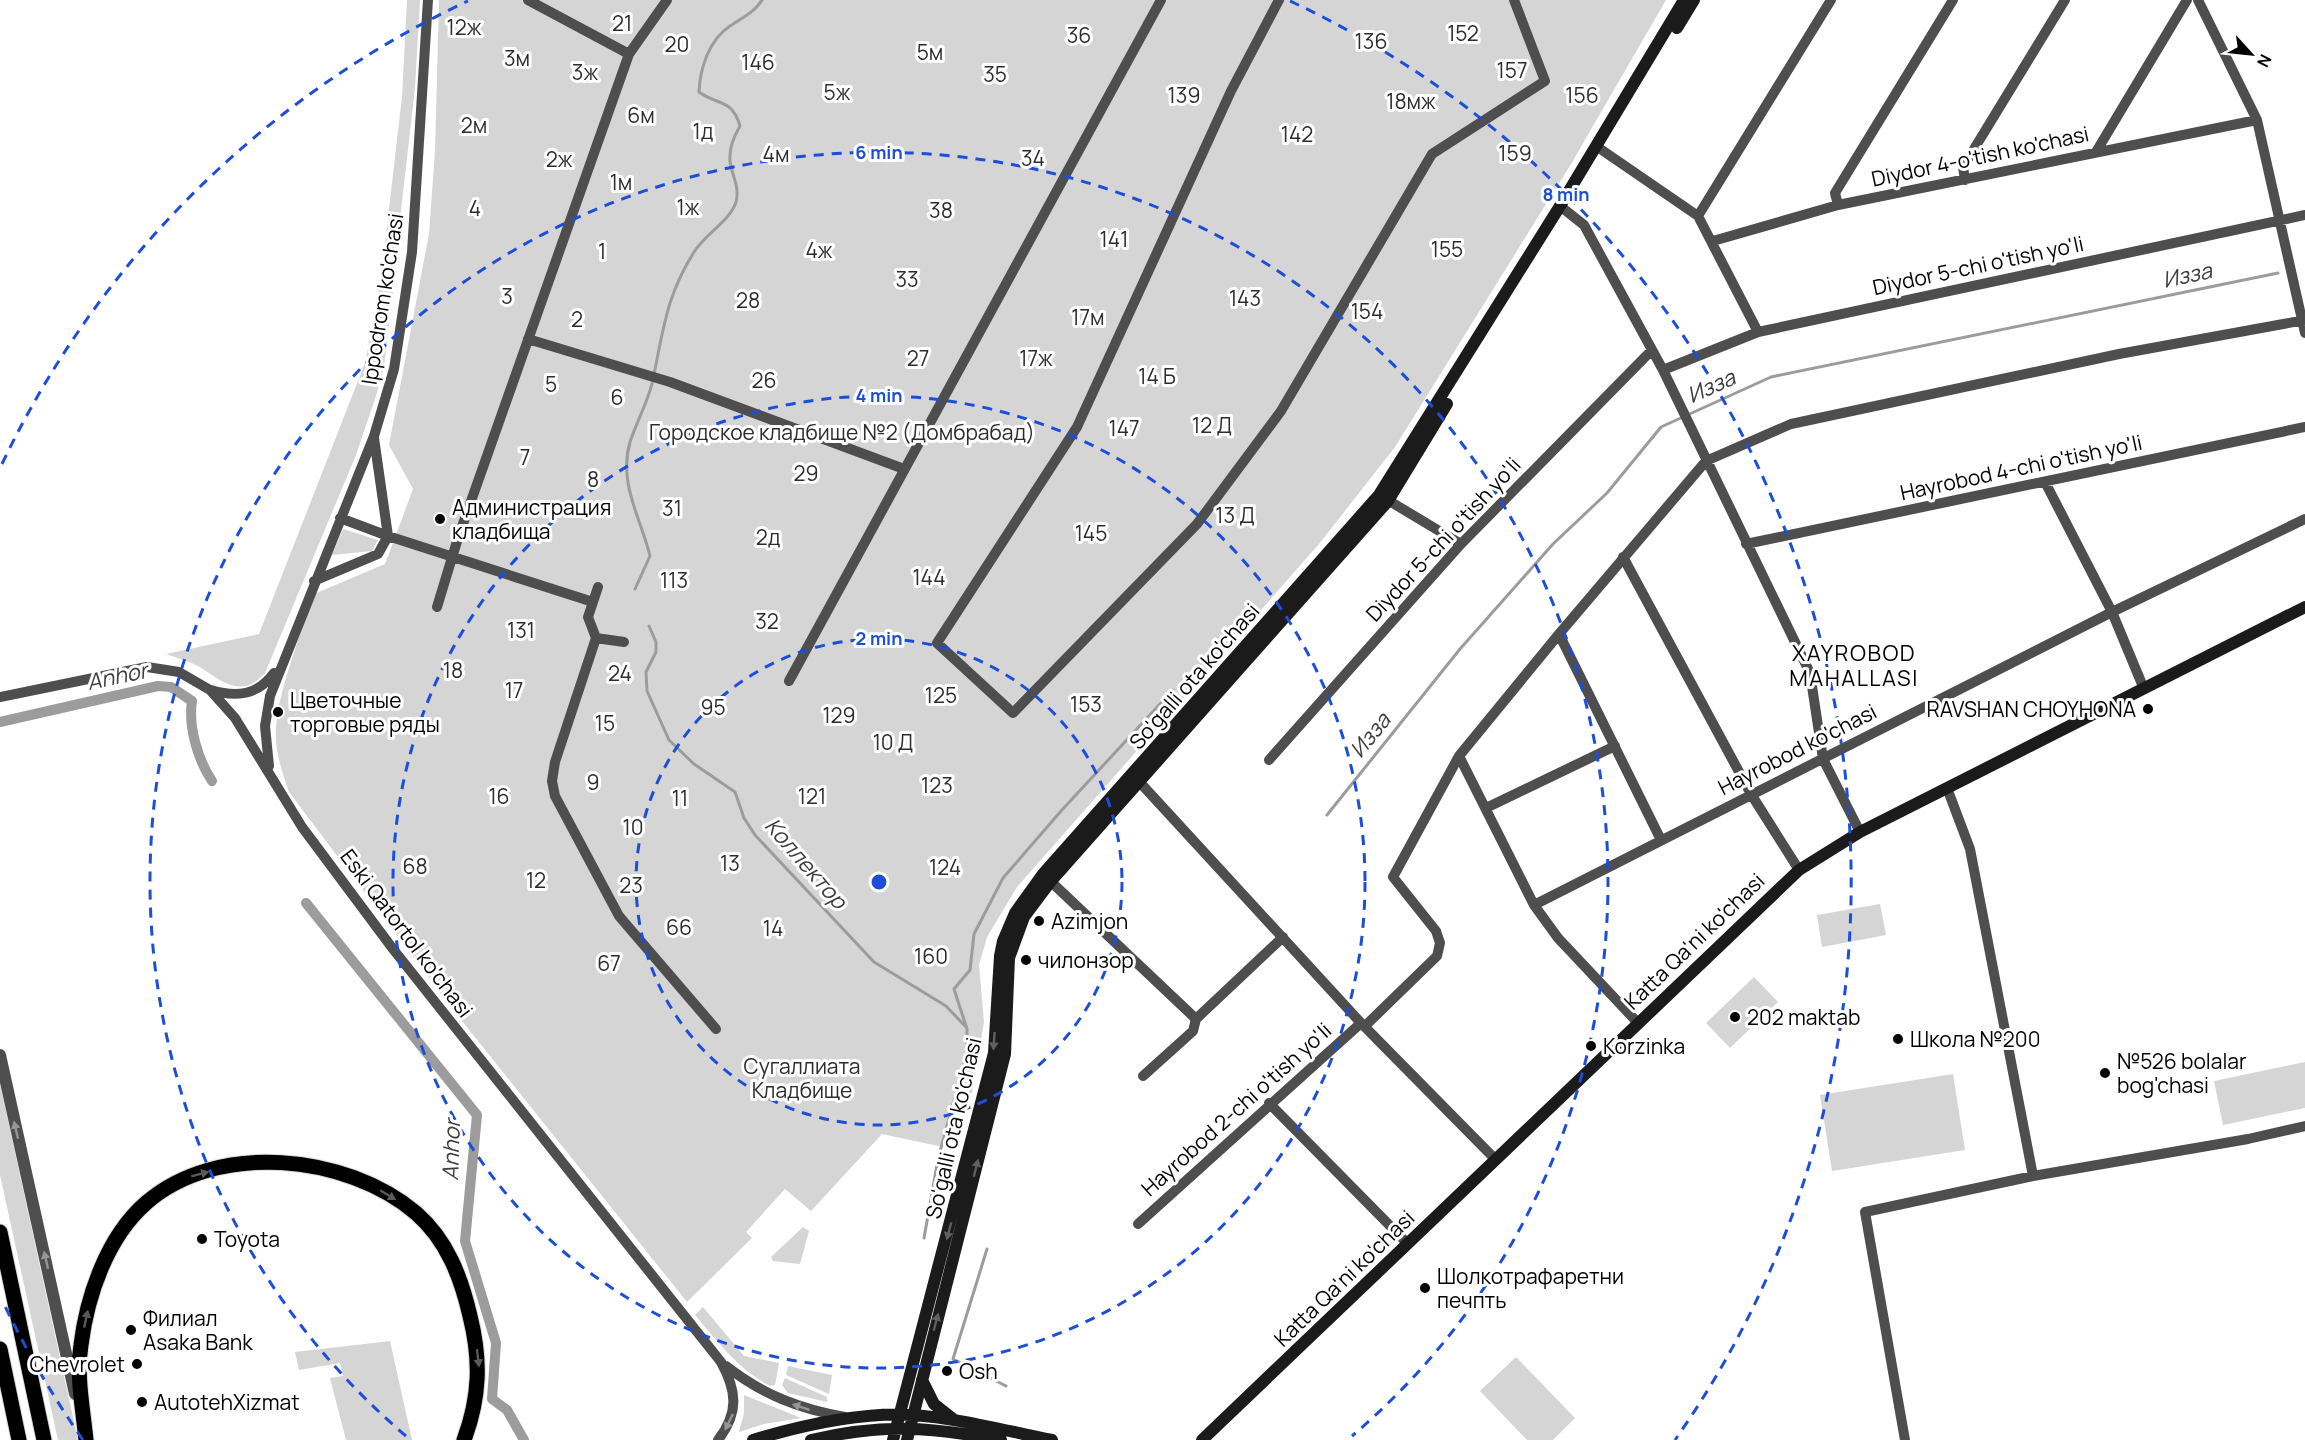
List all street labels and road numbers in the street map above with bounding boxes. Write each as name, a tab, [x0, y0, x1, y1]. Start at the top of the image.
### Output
street label: Diydor 4-o'tish ko'chasi	[1869, 119, 2091, 193]
street label: Ippodrom ko'chasi	[355, 211, 409, 387]
street label: Diydor 5-chi o'tish yo'li	[1870, 229, 2086, 301]
street label: Hayrobod 4-chi o'tish yo'li	[1897, 428, 2145, 506]
street label: Diydor 5-chi o'tish yo'li	[1359, 451, 1527, 627]
street label: So'galli ota ko'chasi	[1123, 597, 1265, 755]
street label: Hayrobod ko'chasi	[1713, 697, 1881, 801]
street label: Eski Qatortol ko'chasi	[335, 843, 479, 1023]
street label: Katta Qa'ni ko'chasi	[1618, 867, 1770, 1015]
street label: Hayrobod 2-chi o'tish yo'li	[1135, 1016, 1337, 1202]
street label: So'galli ota ko'chasi	[919, 1035, 987, 1221]
street label: Katta Qa'ni ko'chasi	[1268, 1204, 1420, 1352]

